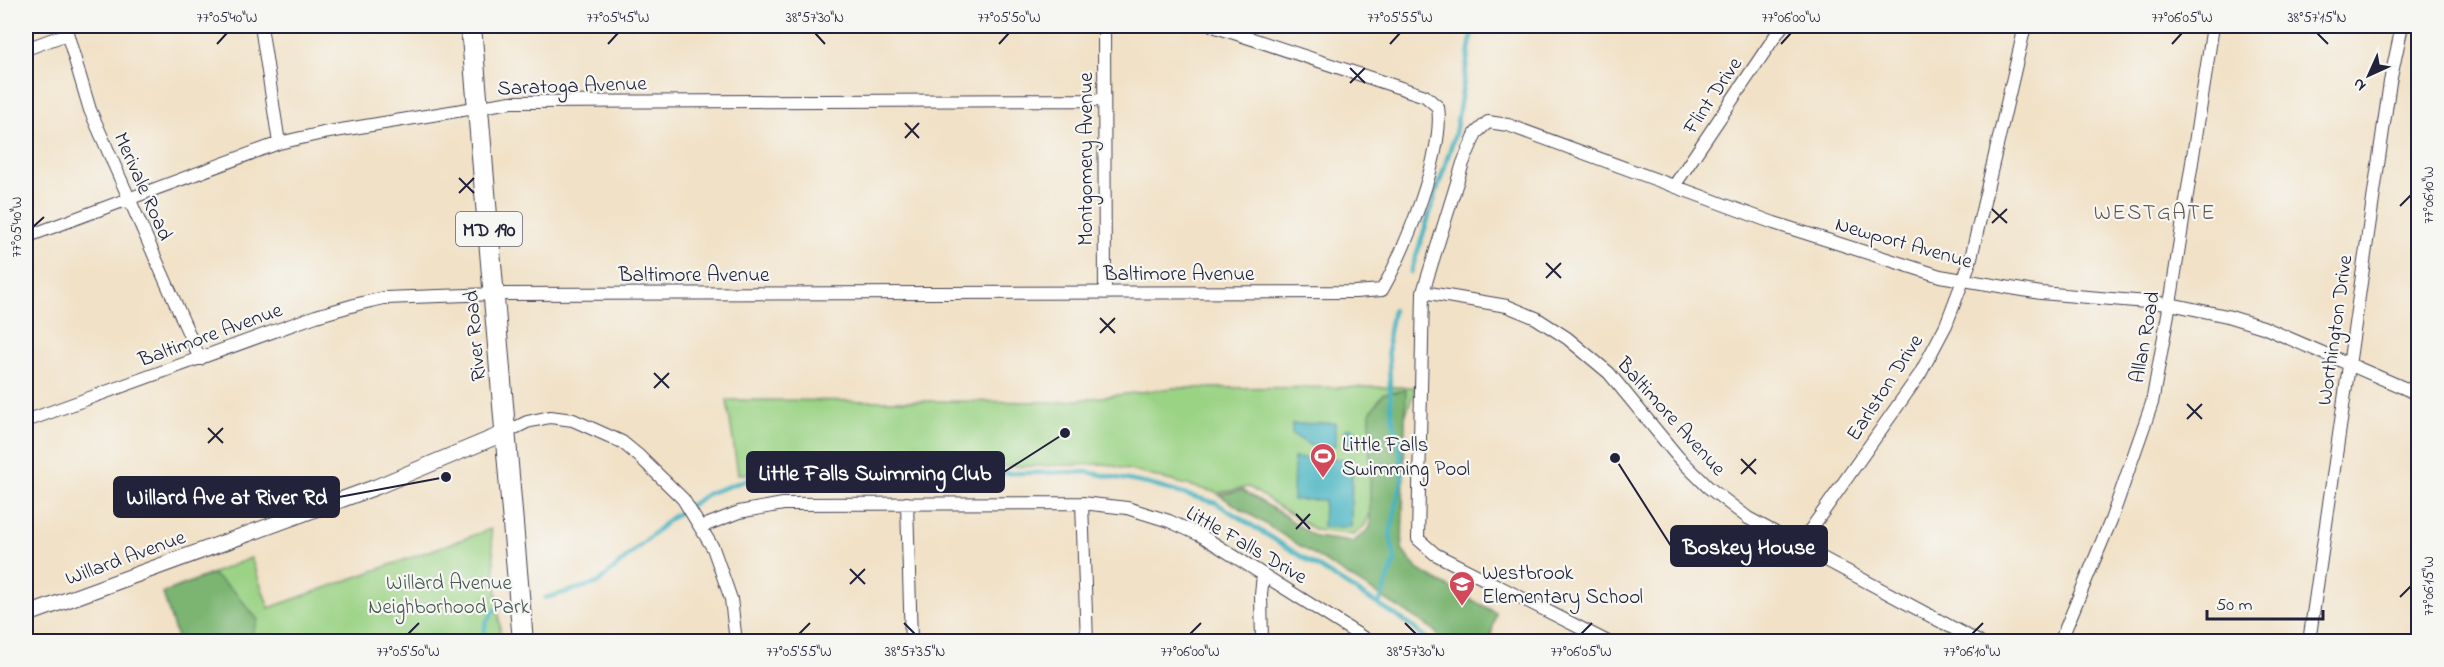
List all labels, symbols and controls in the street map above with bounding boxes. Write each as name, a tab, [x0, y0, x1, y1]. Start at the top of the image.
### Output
text: 77°05'40"W	[197, 7, 257, 29]
text: 77°05'45"W	[587, 7, 649, 29]
text: 38°57'30"N	[786, 7, 844, 29]
text: 77°05'50"W	[977, 7, 1041, 29]
text: 77°05'55"W	[1367, 7, 1433, 29]
text: 77°06'00"W	[1761, 7, 1821, 29]
text: 77°06'05"W	[2151, 7, 2213, 29]
text: 38°57'15"N	[2287, 7, 2347, 29]
north arrow	[2339, 45, 2399, 105]
street label: Flint Drive	[1676, 51, 1751, 142]
street label: Saratoga Avenue	[497, 69, 648, 107]
street label: Montgomery Avenue	[1072, 72, 1104, 246]
text: N	[2347, 72, 2372, 97]
street label: Merivale Road	[105, 128, 179, 246]
text: 77°06'10"W	[2418, 166, 2440, 224]
text: 77°05'40"W	[6, 197, 28, 257]
district label: WESTGATE	[2094, 198, 2216, 230]
street label: Newport Avenue	[1831, 210, 1976, 278]
road number: MD 190	[456, 212, 522, 246]
street label: Worthington Drive	[2311, 252, 2363, 408]
street label: Baltimore Avenue	[1102, 260, 1255, 290]
street label: Baltimore Avenue	[617, 261, 770, 291]
street label: River Road	[457, 289, 495, 382]
street label: Allan Road	[2123, 289, 2169, 386]
street label: Baltimore Avenue	[134, 296, 287, 376]
street label: Earlston Drive	[1840, 328, 1932, 448]
street label: Baltimore Avenue	[1608, 350, 1733, 484]
place label: Little Falls Swimming Pool	[1342, 431, 1470, 487]
sports icon: Little Falls Swimming Pool	[1308, 441, 1338, 479]
callout: Little Falls Swimming Club	[747, 452, 1004, 492]
text: Little Falls Swimming Club	[759, 459, 992, 492]
callout: Willard Ave at River Rd	[114, 477, 339, 517]
text: Willard Ave at River Rd	[127, 483, 328, 515]
street label: Little Falls Drive	[1180, 499, 1313, 593]
street label: Willard Avenue	[61, 523, 190, 594]
callout: Boskey House	[1671, 526, 1827, 566]
text: Boskey House	[1682, 533, 1816, 566]
text: 77°06'15"W	[2418, 556, 2440, 616]
place label: Westbrook Elementary School	[1482, 559, 1643, 615]
park label: Willard Avenue Neighborhood Park	[368, 569, 530, 625]
school or university icon: Westbrook Elementary School	[1447, 569, 1477, 607]
scale bar	[2207, 583, 2322, 621]
text: 50 m	[2216, 593, 2253, 619]
text: 77°05'50"W	[376, 641, 440, 663]
text: 77°05'55"W	[766, 641, 832, 663]
text: 38°57'35"N	[885, 641, 945, 663]
text: 77°06'00"W	[1160, 641, 1220, 663]
text: 38°57'30"N	[1387, 641, 1445, 663]
text: 77°06'05"W	[1550, 641, 1612, 663]
text: 77°06'10"W	[1943, 641, 2001, 663]

